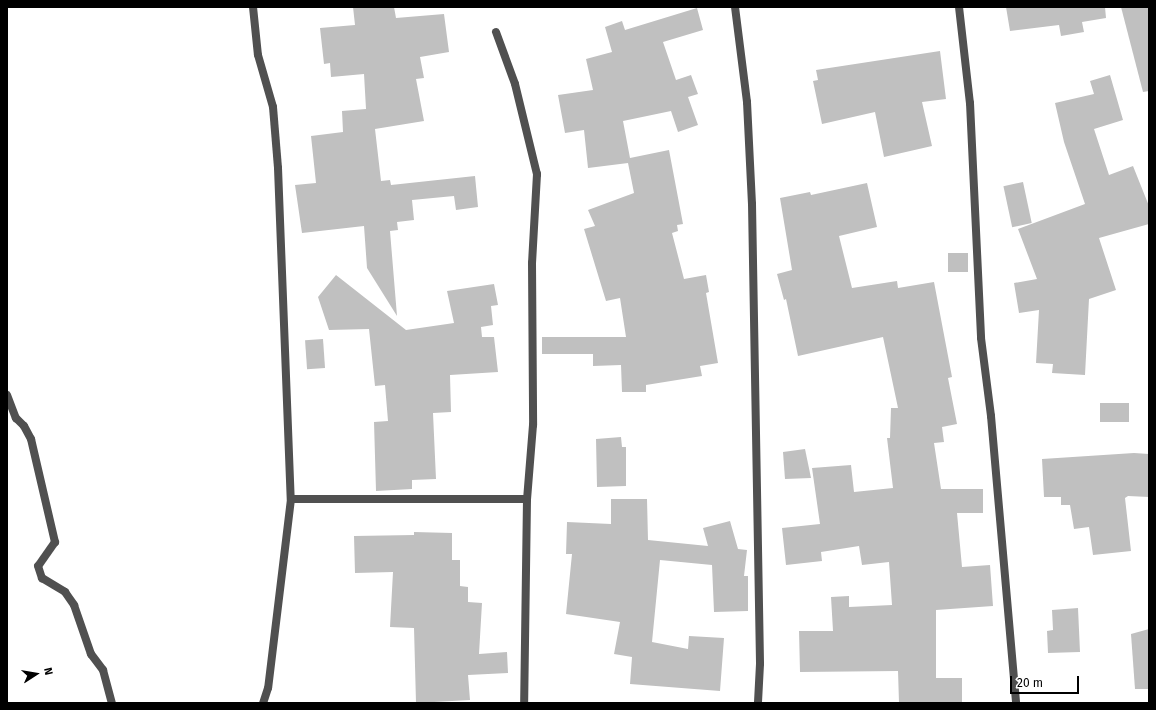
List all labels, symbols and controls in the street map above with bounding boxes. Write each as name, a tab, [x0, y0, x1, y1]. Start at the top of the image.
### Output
north arrow	[16, 654, 56, 694]
text: N	[41, 666, 55, 676]
scale bar	[1012, 668, 1081, 694]
text: 20 m	[1017, 676, 1043, 690]

